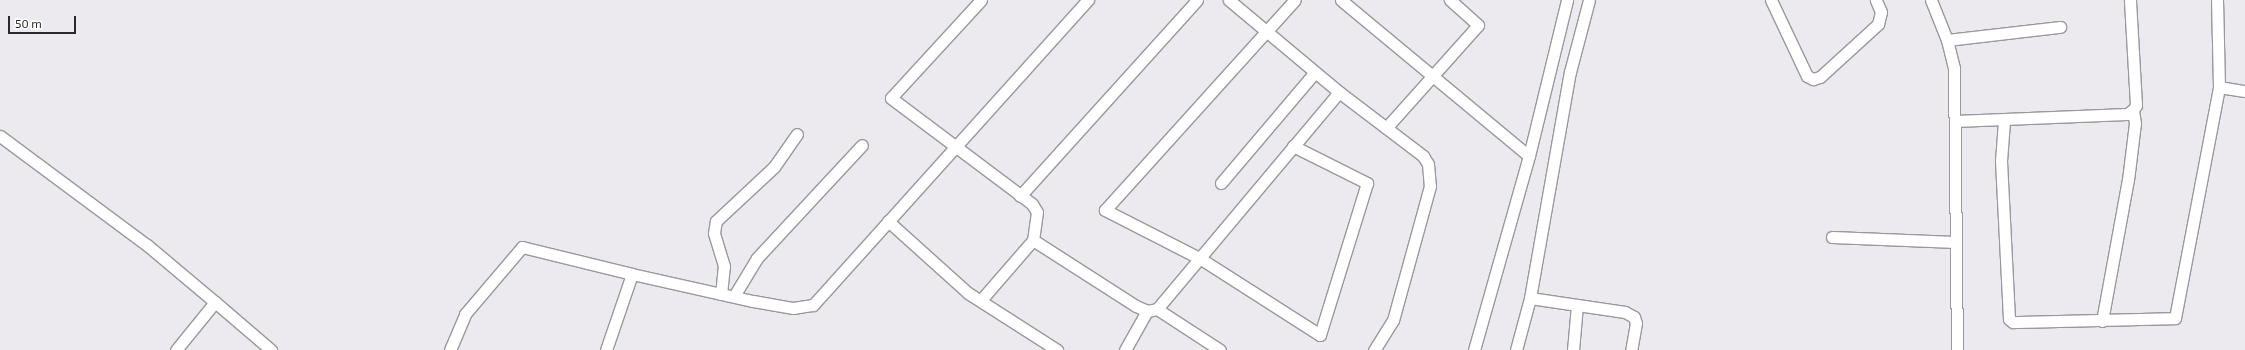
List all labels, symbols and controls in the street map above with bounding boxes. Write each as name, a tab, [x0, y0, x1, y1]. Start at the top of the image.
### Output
scale bar	[10, 8, 78, 34]
text: 50 m	[15, 16, 42, 30]

